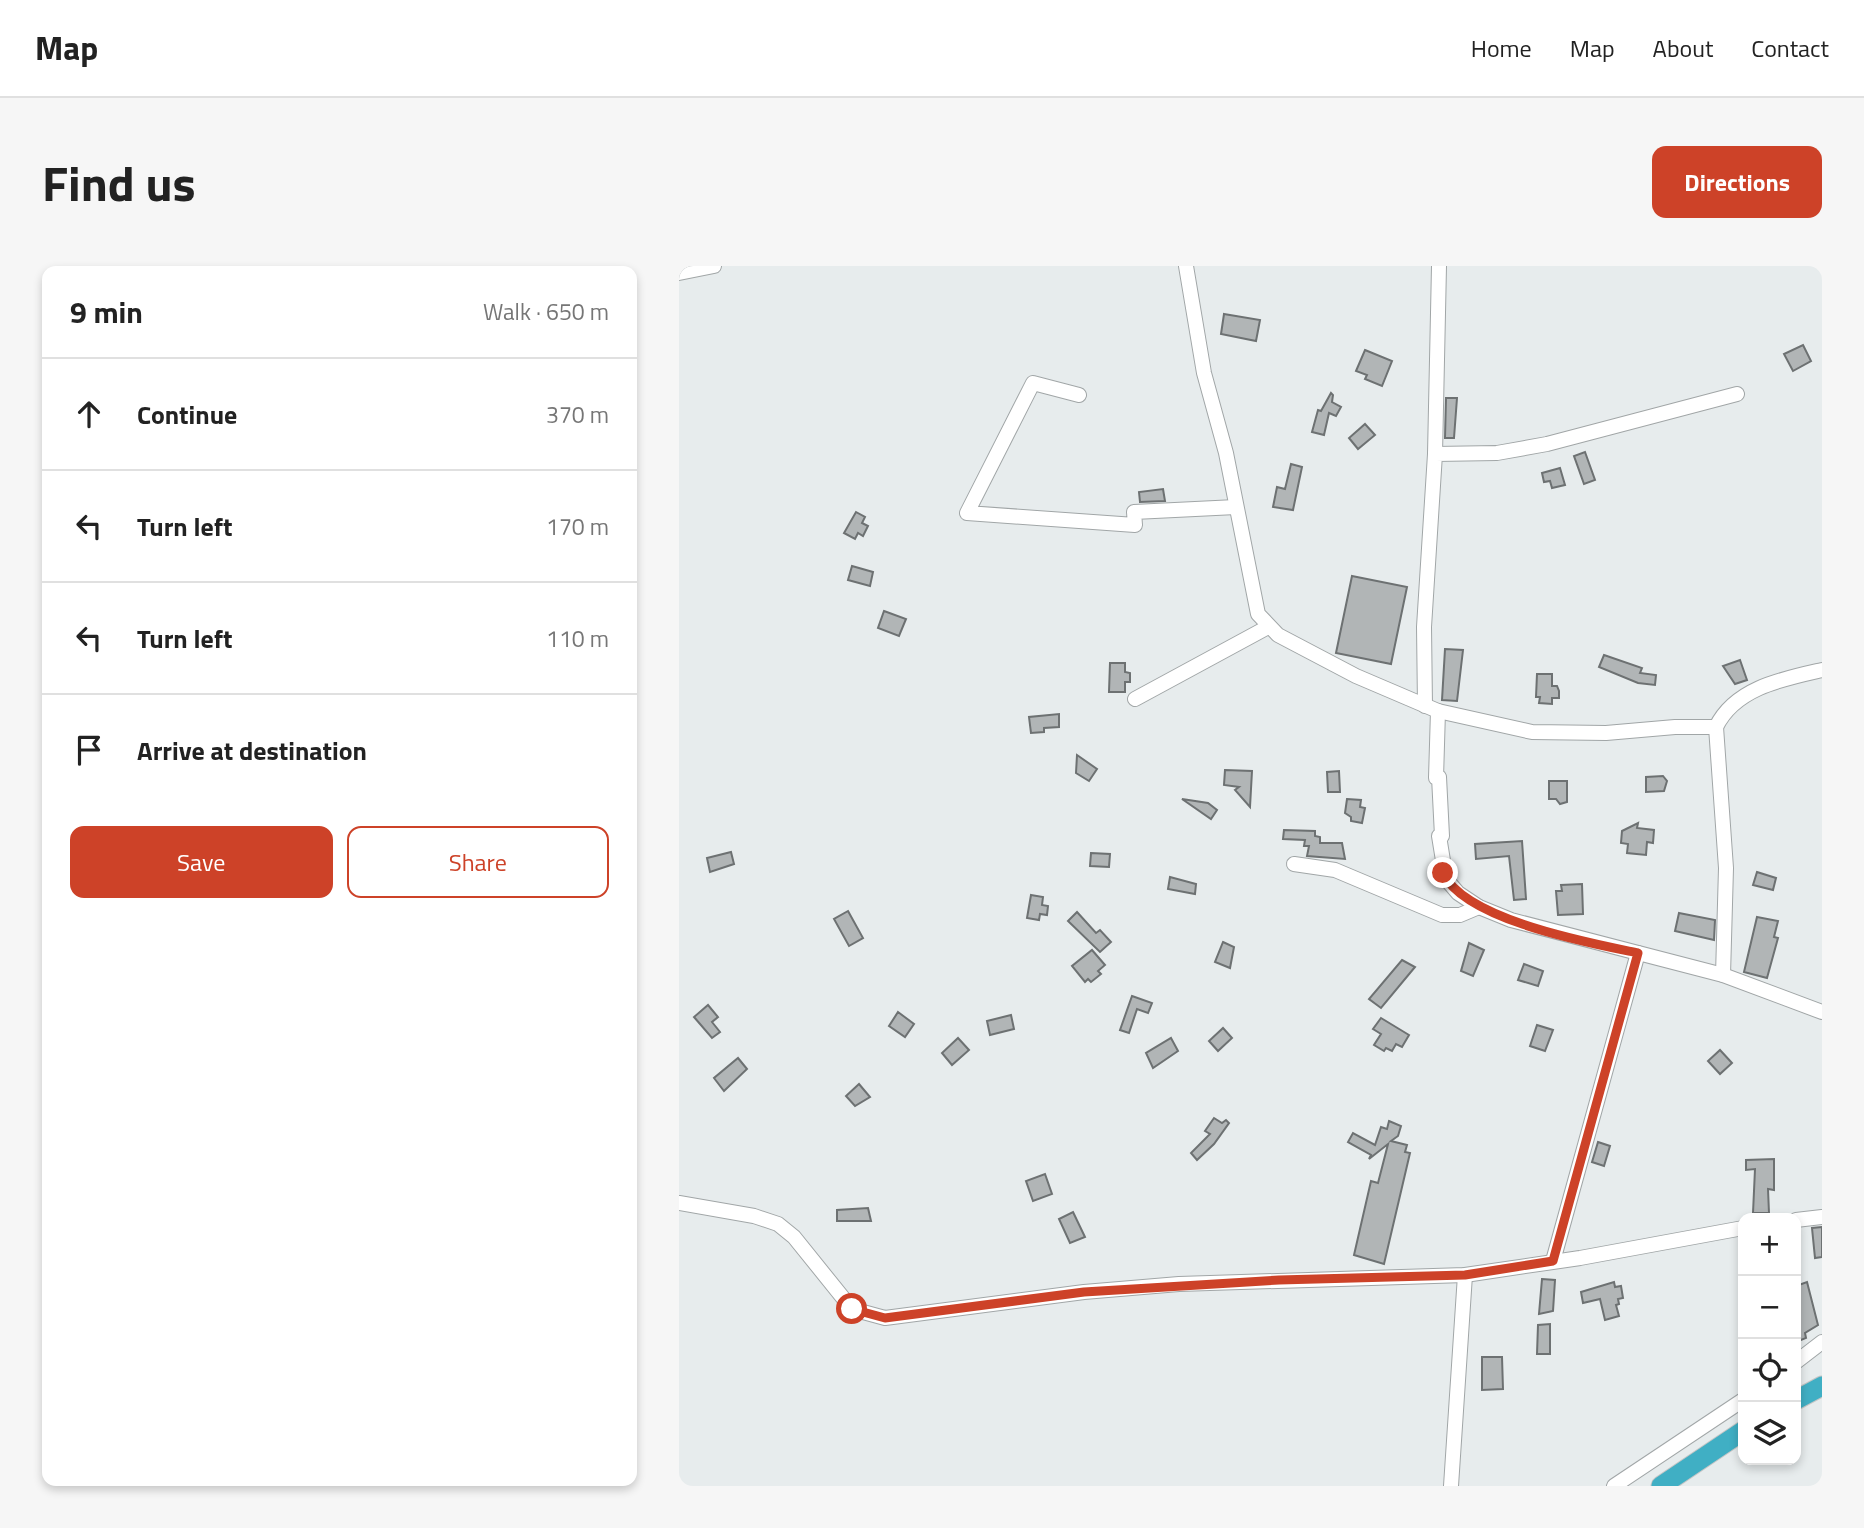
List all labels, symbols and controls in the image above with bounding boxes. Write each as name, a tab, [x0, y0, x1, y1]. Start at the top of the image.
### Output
text: Map	[35, 23, 98, 73]
text: Home	[1471, 30, 1532, 66]
text: Map	[1570, 30, 1615, 66]
text: About	[1653, 30, 1713, 66]
text: Contact	[1751, 30, 1829, 66]
text: Find us	[42, 145, 196, 220]
button: Directions	[1652, 146, 1822, 218]
text: 9 min	[70, 289, 143, 335]
text: Walk · 650 m	[483, 294, 609, 329]
icon: ahead	[70, 395, 108, 433]
text: Continue	[137, 395, 237, 434]
text: 370 m	[546, 397, 609, 432]
icon: left	[70, 507, 108, 545]
text: Turn left	[137, 507, 232, 546]
text: 170 m	[546, 509, 609, 544]
icon: left	[70, 619, 108, 657]
text: Turn left	[137, 619, 232, 658]
text: 110 m	[546, 621, 609, 656]
icon: arrive	[70, 731, 108, 769]
text: Arrive at destination	[137, 731, 367, 770]
button: Save	[70, 826, 333, 898]
button: Share	[347, 826, 609, 898]
route end	[1427, 857, 1458, 888]
map controls	[1738, 1213, 1801, 1465]
button: +	[1738, 1213, 1801, 1276]
button: −	[1738, 1276, 1801, 1339]
route start	[836, 1293, 867, 1324]
button: locate	[1738, 1339, 1801, 1402]
button: layers	[1738, 1402, 1801, 1465]

